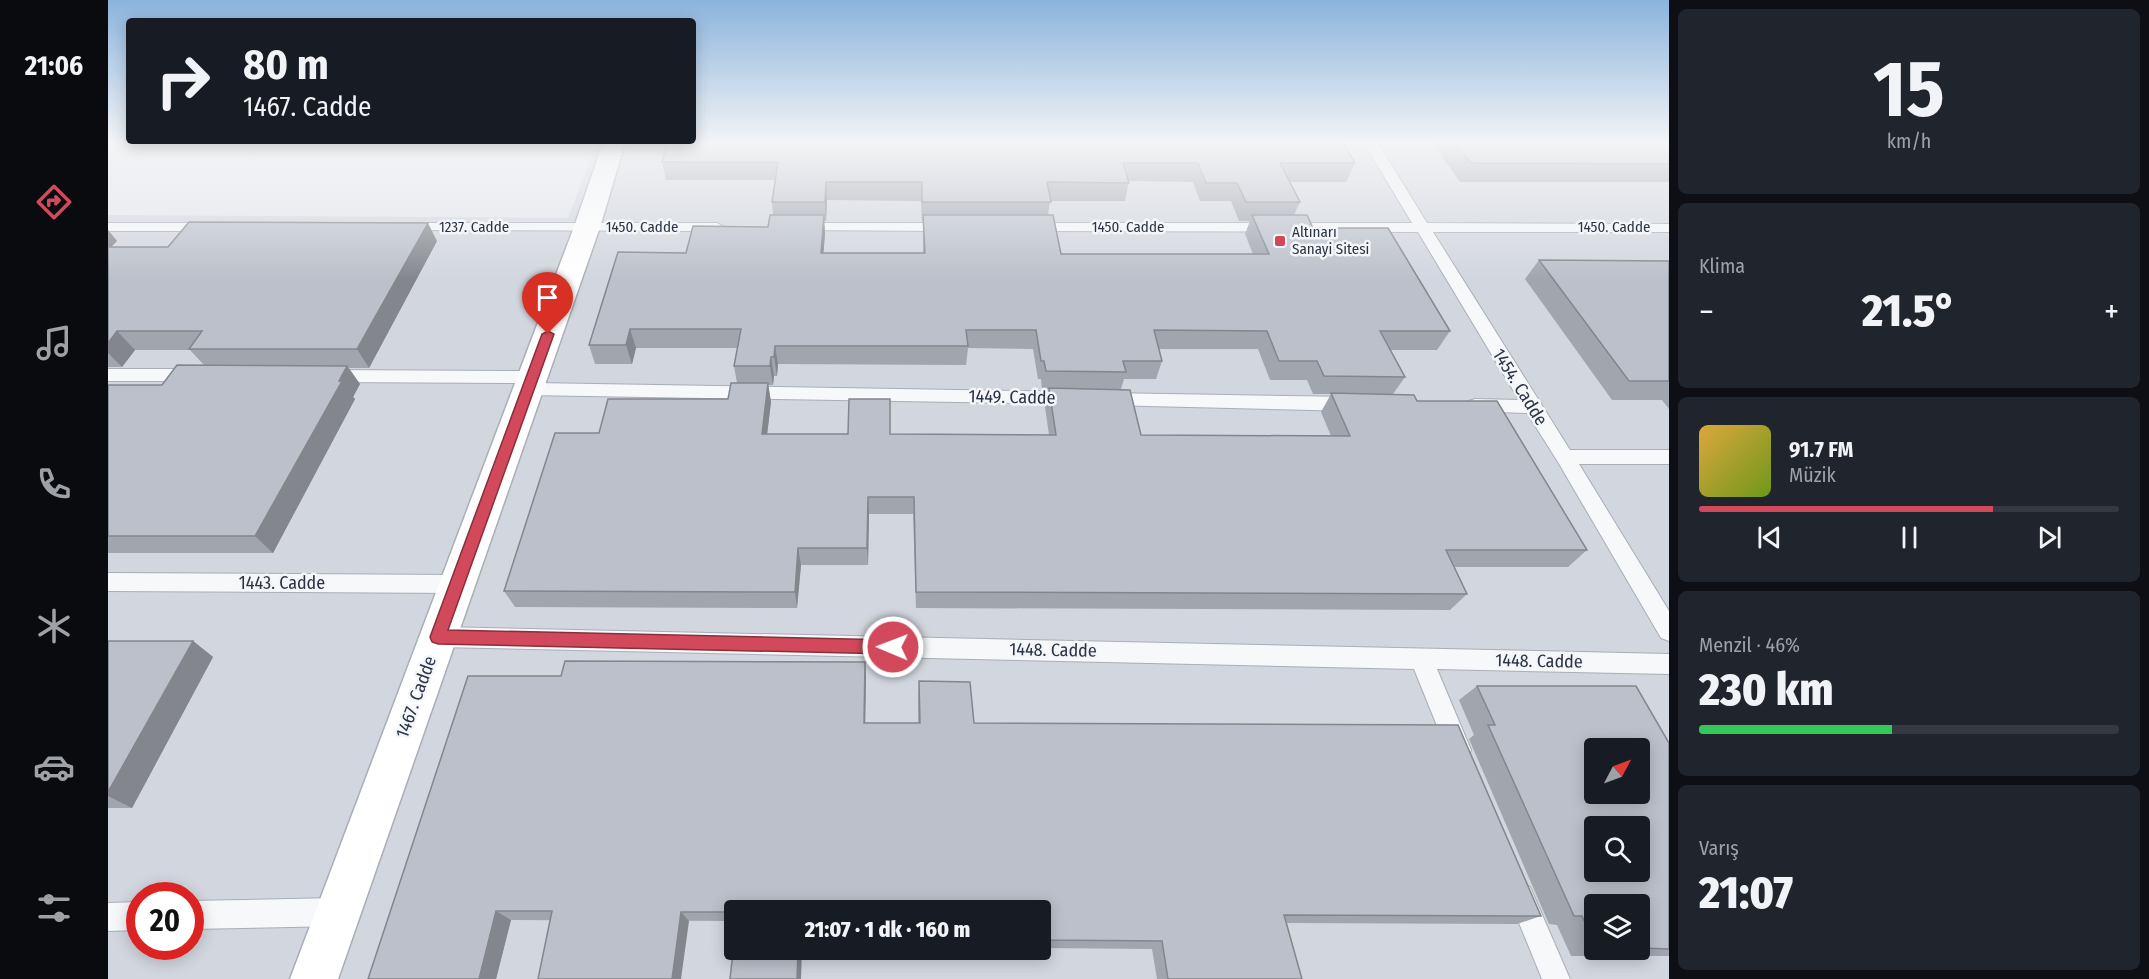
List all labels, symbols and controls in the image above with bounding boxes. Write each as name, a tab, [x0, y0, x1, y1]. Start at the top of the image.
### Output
text: 80 m	[243, 40, 329, 90]
icon: right	[144, 42, 222, 120]
text: 15	[1873, 43, 1945, 137]
text: 21:06	[25, 50, 83, 82]
text: 1467. Cadde	[243, 91, 371, 123]
text: km/h	[1887, 129, 1931, 153]
icon: directions	[33, 181, 75, 223]
street label: 1237. Cadde	[439, 218, 509, 236]
street label: 1450. Cadde	[606, 218, 678, 236]
street label: 1450. Cadde	[1092, 218, 1164, 236]
street label: 1450. Cadde	[1578, 218, 1650, 236]
place label: Altınarı Sanayi Sitesi	[1292, 223, 1369, 258]
marker: Altınarı Sanayi Sitesi	[1273, 234, 1287, 248]
text: Klima	[1699, 254, 1745, 278]
pin	[522, 272, 573, 334]
icon: arrive	[531, 281, 564, 314]
text: 21.5°	[1862, 284, 1956, 338]
text: −	[1699, 292, 1714, 332]
text: +	[2104, 292, 2119, 332]
icon: music	[33, 322, 75, 364]
street label: 1454. Cadde	[1488, 344, 1552, 430]
street label: 1449. Cadde	[968, 385, 1056, 409]
text: 91.7 FM	[1789, 436, 1853, 463]
icon: phone	[33, 463, 75, 505]
text: Müzik	[1789, 463, 1836, 487]
icon: previous	[1753, 521, 1786, 554]
icon: pause	[1893, 521, 1926, 554]
icon: next	[2033, 521, 2066, 554]
street label: 1443. Cadde	[239, 572, 325, 594]
icon: climate	[33, 605, 75, 647]
position arrow	[861, 615, 925, 679]
text: Menzil · 46%	[1699, 633, 1800, 657]
street label: 1448. Cadde	[1009, 638, 1097, 662]
street label: 1448. Cadde	[1495, 649, 1583, 673]
street label: 1467. Cadde	[391, 653, 441, 741]
text: 230 km	[1699, 663, 1833, 717]
north arrow	[1584, 738, 1650, 804]
map controls	[1584, 738, 1650, 960]
icon: car	[33, 746, 75, 788]
button: search	[1584, 816, 1650, 882]
text: Varış	[1699, 836, 1739, 860]
text: 21:07	[1699, 866, 1793, 920]
speed limit sign: 20	[126, 882, 204, 960]
icon: filters	[33, 887, 75, 929]
button: layers	[1584, 894, 1650, 960]
text: 21:07 · 1 dk · 160 m	[805, 916, 970, 943]

